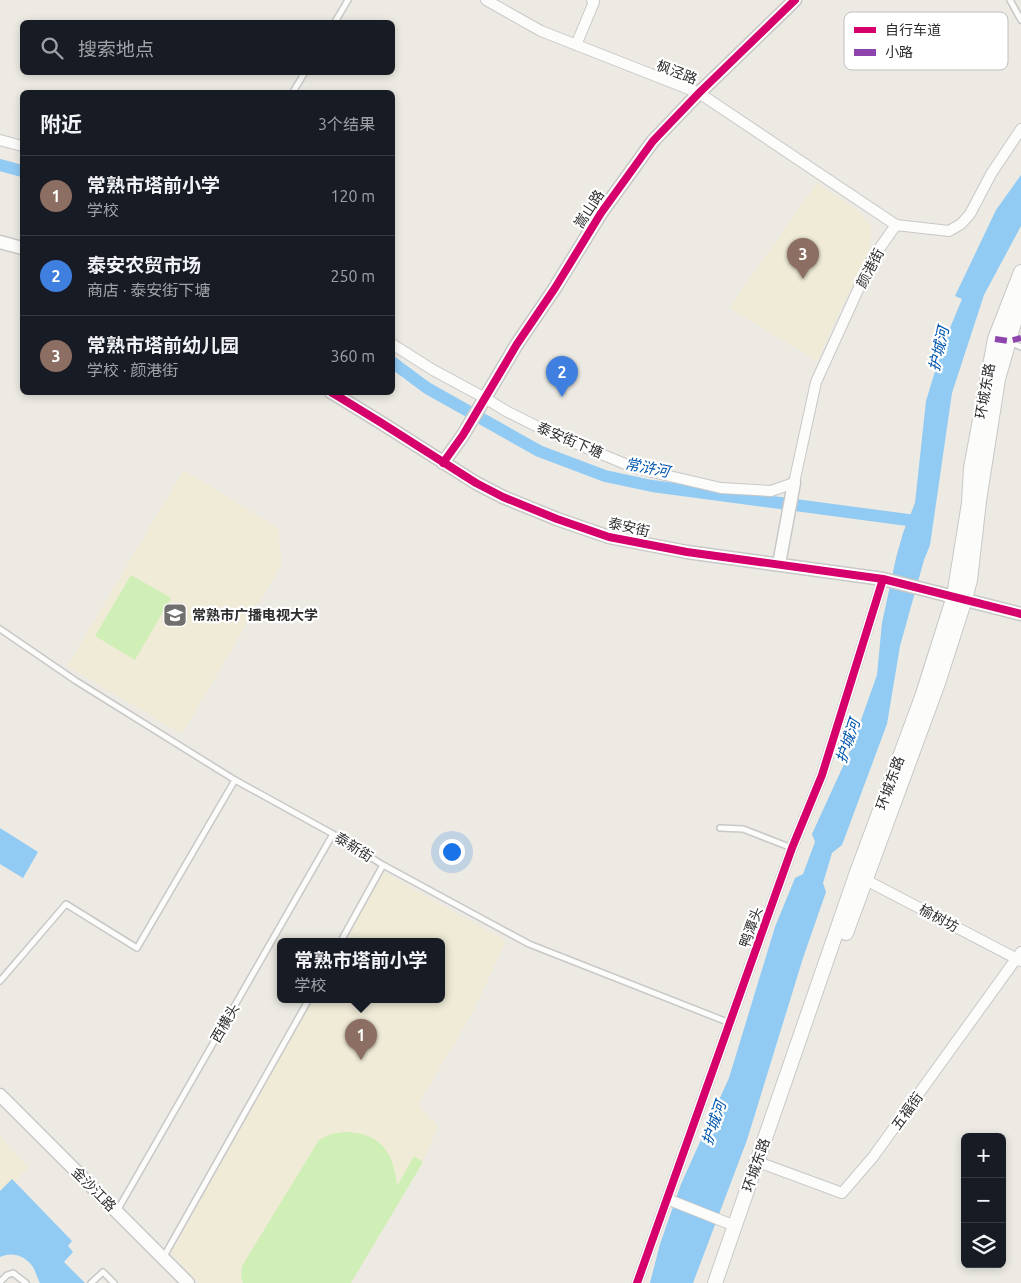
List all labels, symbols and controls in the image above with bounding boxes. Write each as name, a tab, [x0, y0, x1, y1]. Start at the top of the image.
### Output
legend	[844, 12, 1008, 70]
search box	[20, 20, 395, 75]
text: 自行车道	[885, 22, 941, 38]
icon: search	[38, 34, 66, 62]
text: 搜索地点	[78, 38, 154, 60]
text: 小路	[885, 44, 913, 60]
street label: 枫泾路	[655, 57, 699, 87]
text: 附近	[40, 112, 82, 136]
text: 3个结果	[318, 115, 375, 133]
text: 常熟市塔前小学	[87, 174, 220, 196]
text: 1	[51, 187, 61, 205]
text: 120 m	[330, 187, 375, 205]
street label: 嵩山路	[571, 187, 607, 231]
text: 学校	[87, 201, 119, 219]
pin: 3	[787, 238, 819, 279]
street label: 颜港街	[853, 246, 887, 290]
text: 泰安农贸市场	[87, 254, 201, 276]
text: 2	[51, 267, 61, 285]
text: 250 m	[330, 267, 375, 285]
text: 商店 · 泰安街下塘	[87, 281, 210, 299]
water label: 护城河	[925, 322, 953, 373]
text: 常熟市塔前幼儿园	[87, 334, 239, 356]
text: 3	[51, 347, 61, 365]
text: 360 m	[330, 347, 375, 365]
pin: 2	[546, 356, 578, 397]
text: 学校 · 颜港街	[87, 361, 178, 379]
street label: 环城东路	[972, 362, 998, 420]
street label: 泰安街下塘	[535, 419, 605, 461]
water label: 常浒河	[623, 455, 674, 481]
street label: 泰安街	[607, 514, 651, 540]
school or university icon: 常熟市广播电视大学	[162, 602, 188, 628]
place label: 常熟市广播电视大学	[192, 607, 318, 623]
water label: 护城河	[832, 714, 864, 765]
street label: 环城东路	[873, 754, 907, 812]
street label: 泰新街	[332, 829, 376, 865]
your location	[439, 839, 465, 865]
street label: 榆树坊	[917, 901, 961, 935]
street label: 鸭潭头	[736, 905, 766, 949]
popup	[277, 938, 445, 1003]
text: 常熟市塔前小学	[294, 949, 428, 971]
text: 学校	[294, 976, 327, 994]
street label: 西横头	[208, 1001, 242, 1045]
pin: 1	[345, 1019, 377, 1060]
street label: 五福街	[888, 1089, 926, 1133]
water label: 护城河	[698, 1096, 730, 1147]
map controls	[961, 1133, 1006, 1268]
button: +	[961, 1133, 1006, 1178]
street label: 环城东路	[739, 1136, 773, 1194]
street label: 金沙江路	[69, 1164, 119, 1214]
button: −	[961, 1178, 1006, 1223]
button: layers	[961, 1223, 1006, 1268]

